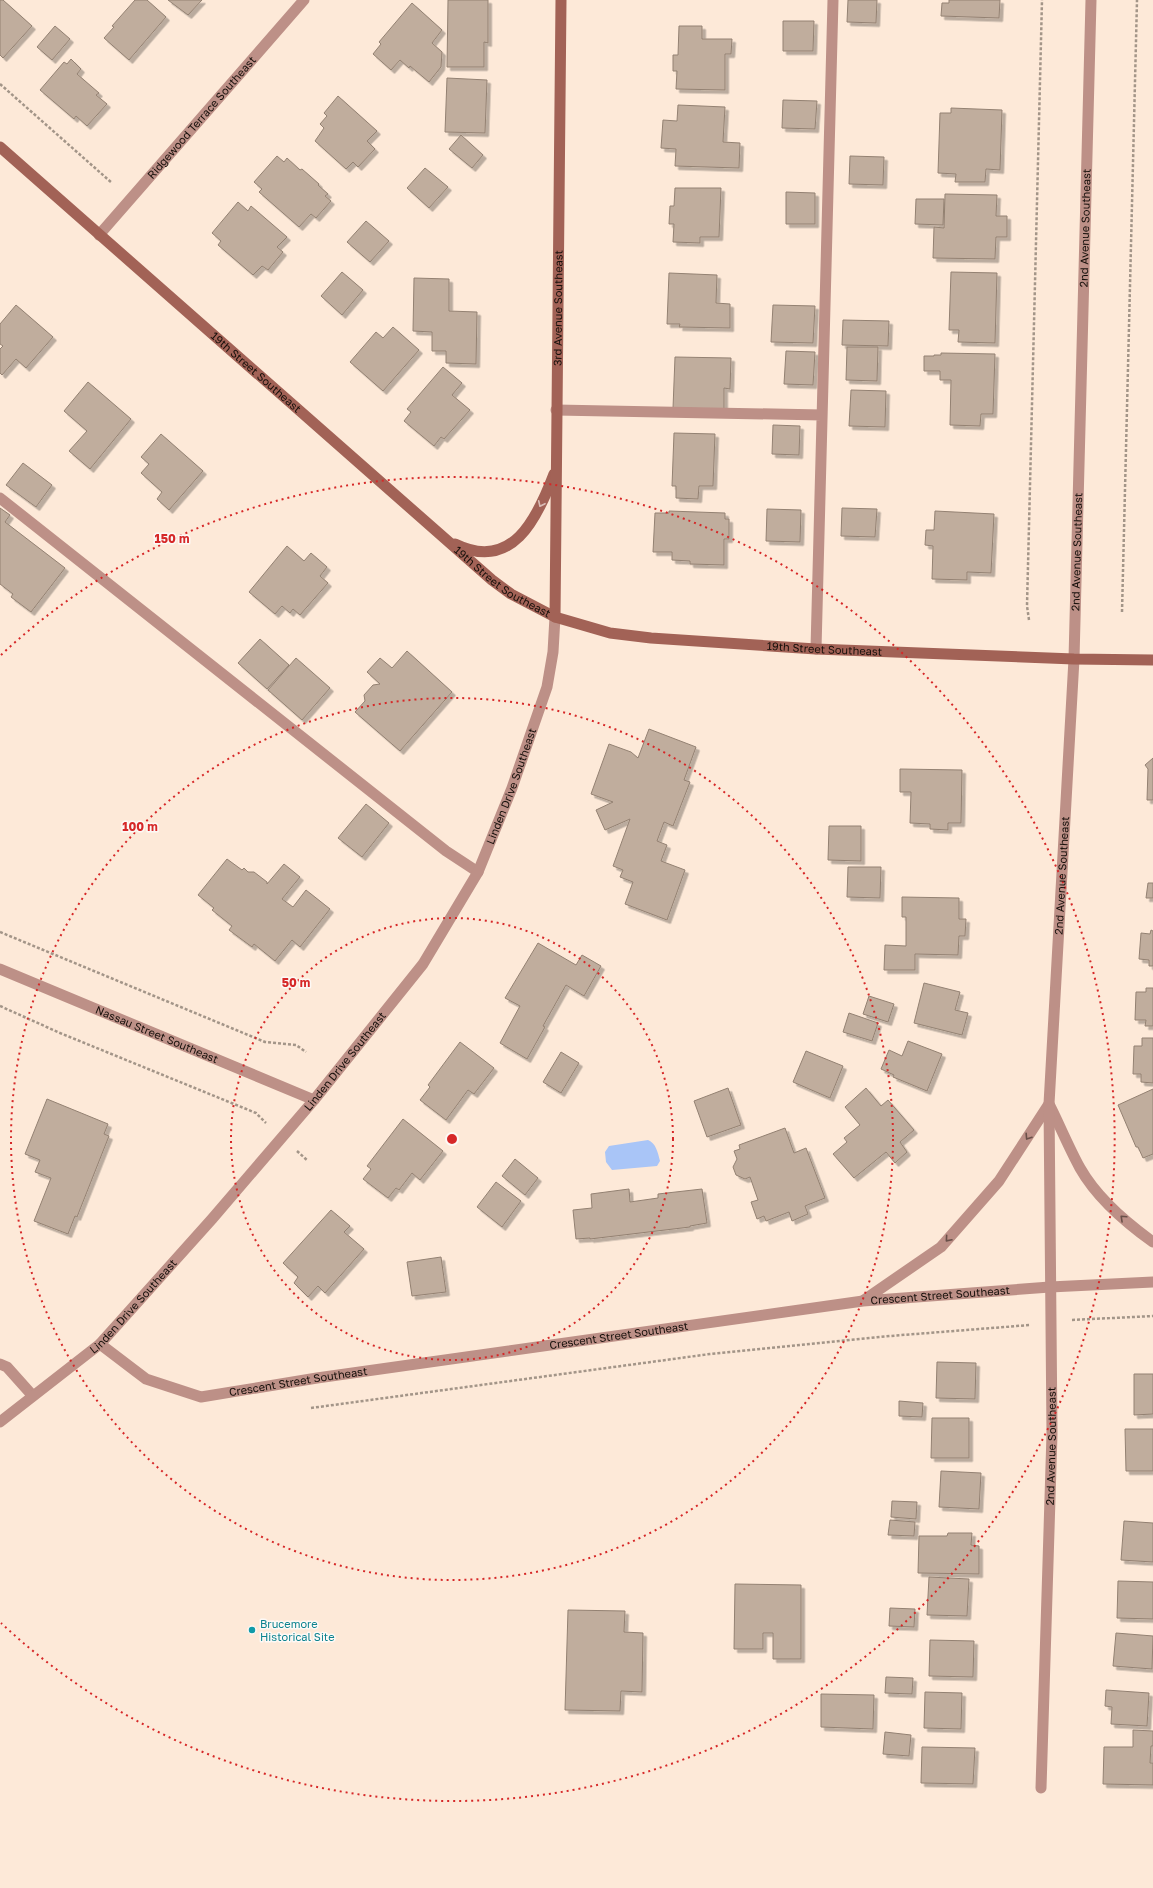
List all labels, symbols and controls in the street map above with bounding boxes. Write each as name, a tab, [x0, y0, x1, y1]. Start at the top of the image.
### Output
street label: Ridgewood Terrace Southeast	[144, 53, 258, 181]
street label: 2nd Avenue Southeast	[1077, 169, 1093, 287]
street label: 3rd Avenue Southeast	[550, 250, 565, 366]
street label: 19th Street Southeast	[209, 329, 304, 415]
street label: 2nd Avenue Southeast	[1068, 492, 1084, 611]
one-way arrow	[538, 500, 546, 507]
text: 150 m	[155, 531, 189, 546]
street label: 19th Street Southeast	[452, 543, 553, 620]
street label: 19th Street Southeast	[766, 639, 882, 658]
street label: Linden Drive Southeast	[483, 726, 538, 846]
street label: 2nd Avenue Southeast	[1052, 816, 1071, 935]
text: 100 m	[122, 819, 158, 834]
text: 50 m	[282, 975, 310, 990]
street label: Nassau Street Southeast	[94, 1003, 220, 1065]
street label: Linden Drive Southeast	[301, 1009, 388, 1113]
centre of rings	[445, 1132, 459, 1146]
one-way arrow	[1025, 1132, 1032, 1139]
one-way arrow	[1120, 1215, 1128, 1223]
one-way arrow	[946, 1234, 953, 1242]
street label: Linden Drive Southeast	[87, 1256, 179, 1356]
street label: Crescent Street Southeast	[870, 1283, 1010, 1306]
street label: Crescent Street Southeast	[549, 1319, 689, 1351]
street label: Crescent Street Southeast	[228, 1364, 368, 1398]
street label: 2nd Avenue Southeast	[1043, 1387, 1058, 1506]
place label: Brucemore Historical Site	[260, 1617, 335, 1643]
marker: Brucemore Historical Site	[247, 1625, 257, 1635]

